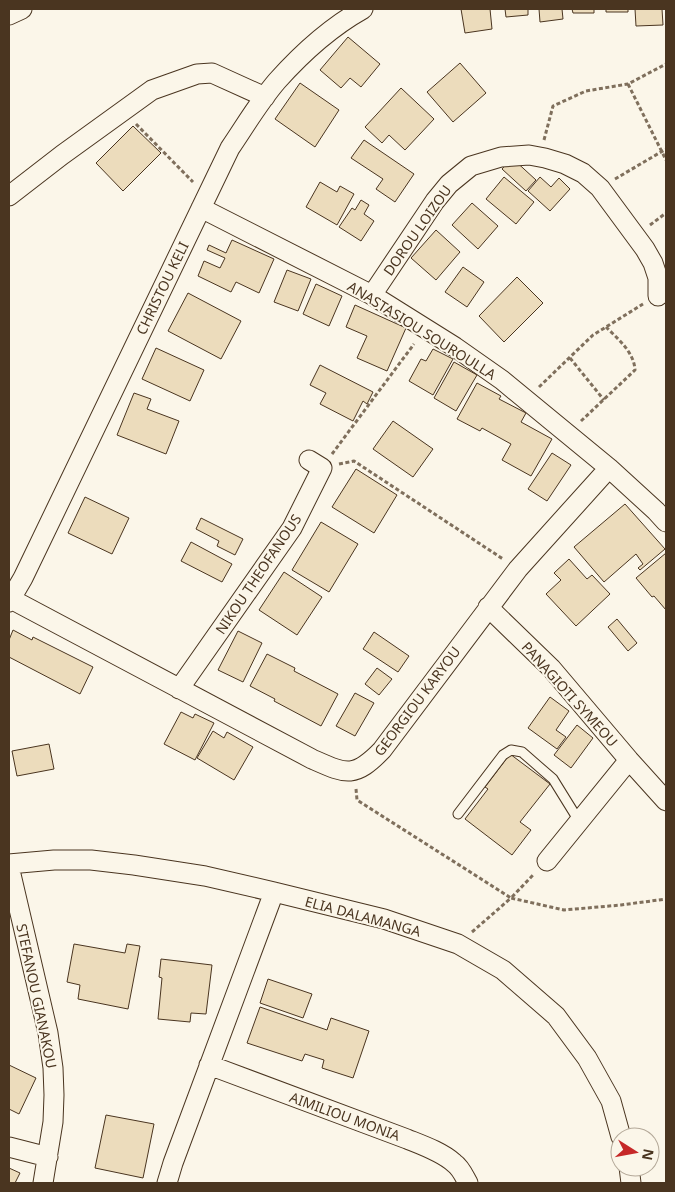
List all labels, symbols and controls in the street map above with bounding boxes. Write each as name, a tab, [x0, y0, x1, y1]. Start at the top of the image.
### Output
street label: DOROU LOIZOU	[379, 181, 455, 279]
street label: CHRISTOU KELI	[131, 238, 193, 338]
street label: ANASTASIOU SOUROULLA	[344, 276, 500, 384]
street label: NIKOU THEOFANOUS	[211, 510, 305, 638]
street label: PANAGIOTI SYMEOU	[518, 638, 622, 750]
street label: GEORGIOU KARYOU	[370, 642, 464, 760]
street label: ELIA DALAMANGA	[303, 891, 423, 941]
street label: STEFANOU GIANAKOU	[12, 922, 62, 1070]
street label: AIMILIOU MONIA	[287, 1087, 403, 1145]
north arrow	[610, 1127, 660, 1177]
text: N	[638, 1147, 659, 1162]

